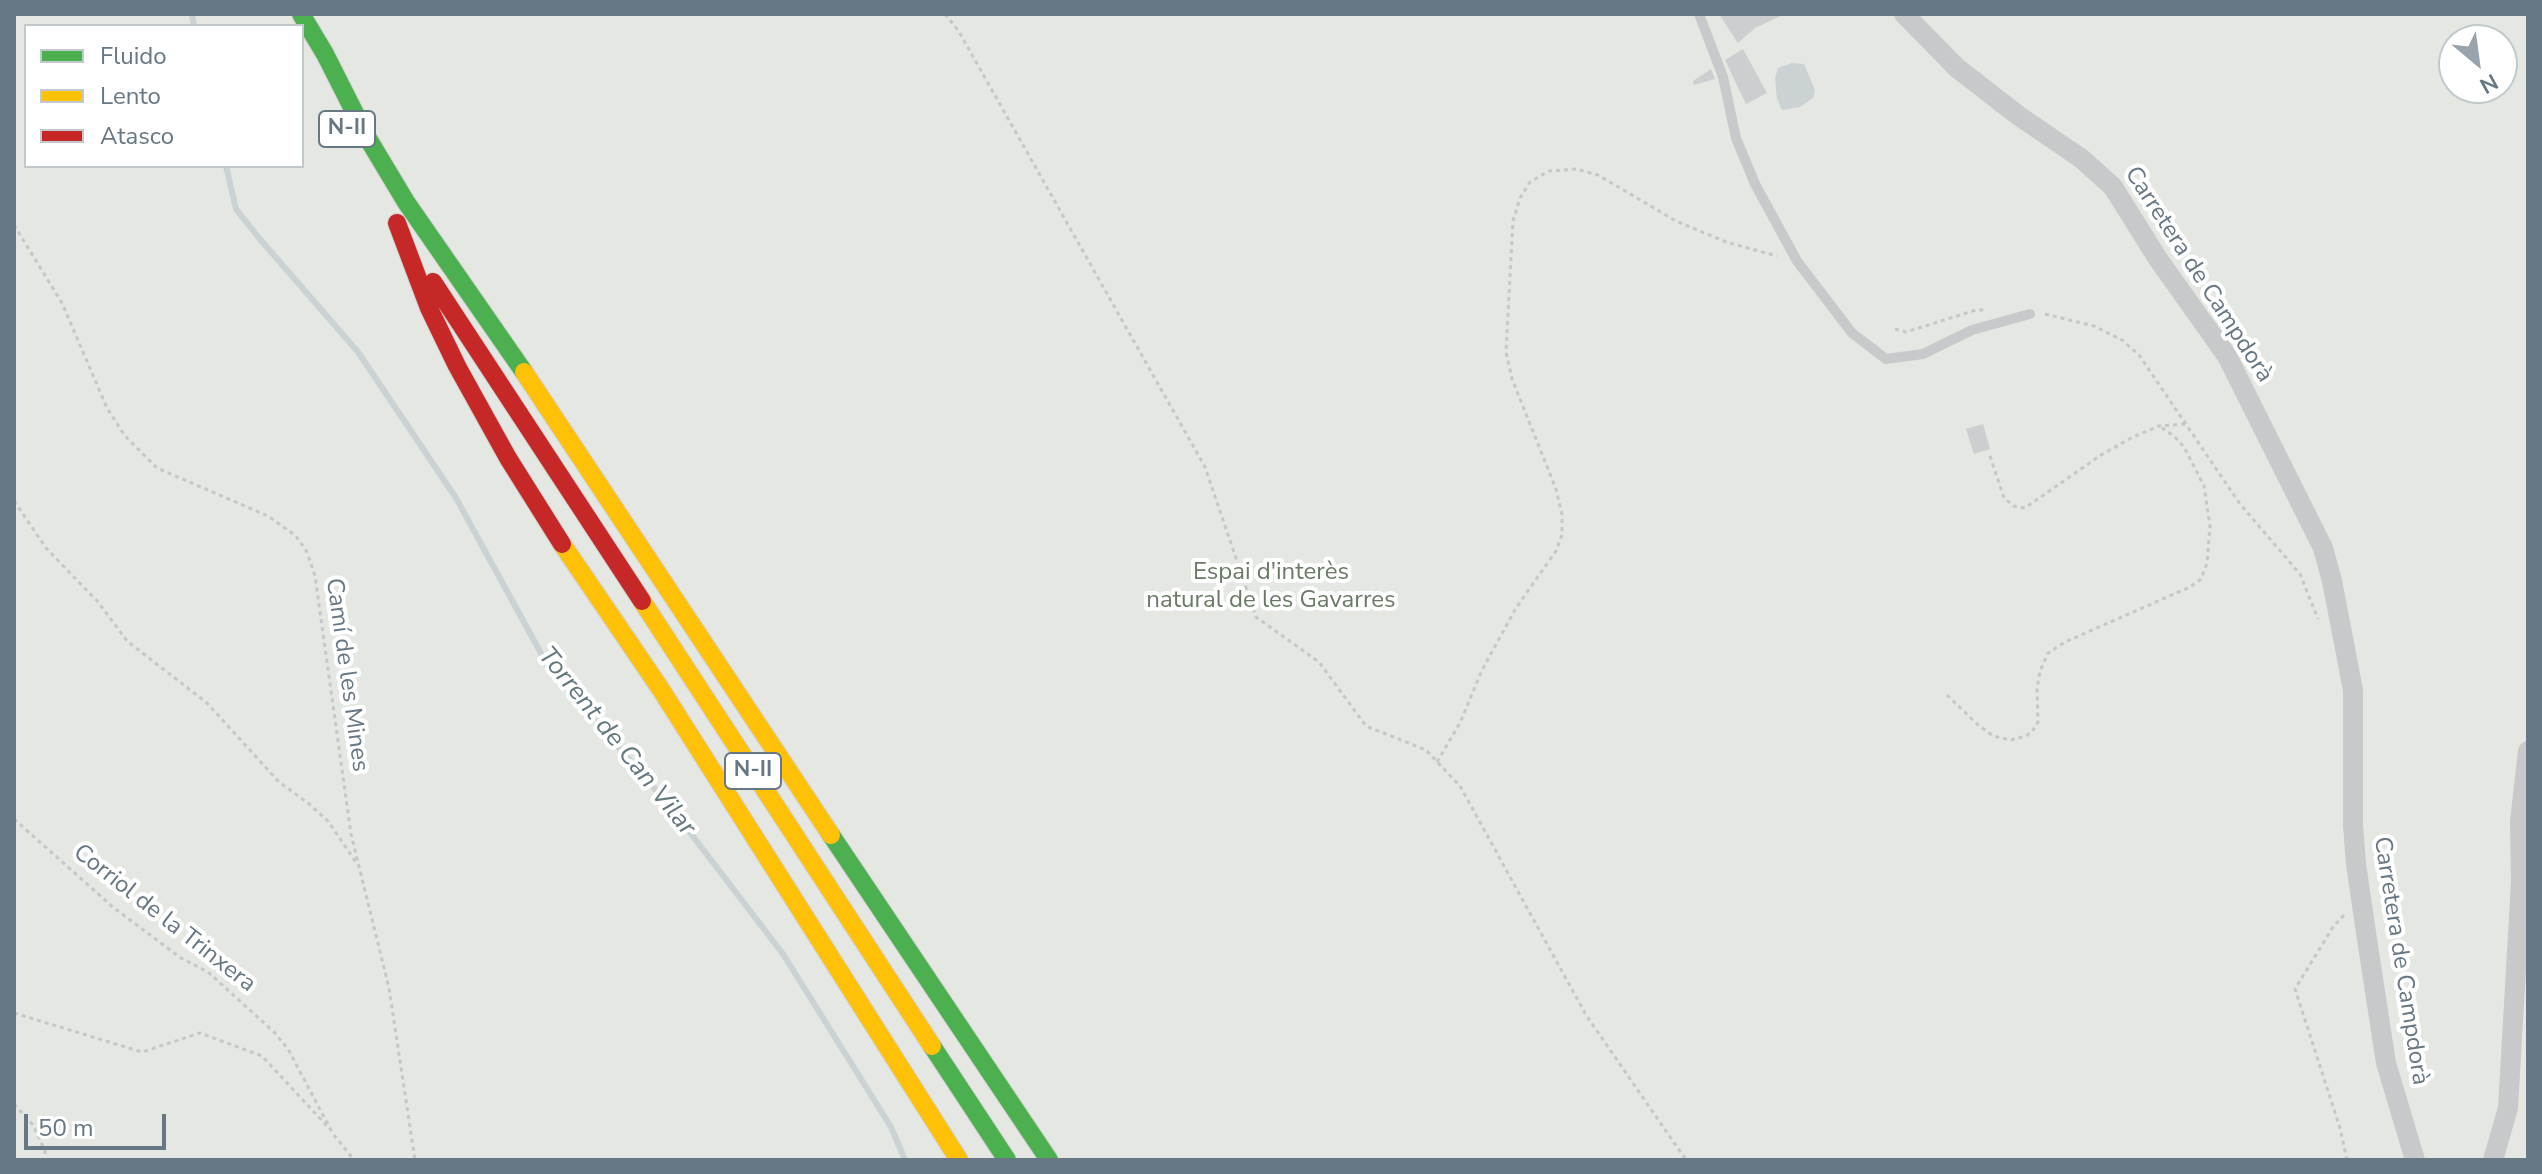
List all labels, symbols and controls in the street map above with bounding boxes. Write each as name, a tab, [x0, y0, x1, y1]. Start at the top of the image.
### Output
legend	[24, 24, 304, 168]
north arrow	[2438, 24, 2518, 104]
text: Fluido	[100, 40, 167, 72]
text: N	[2474, 66, 2503, 100]
text: Lento	[100, 80, 161, 112]
road number: N-II	[319, 111, 375, 147]
text: Atasco	[100, 120, 174, 152]
street label: Carretera de Campdorà	[2118, 162, 2278, 388]
park label: Espai d'interès natural de les Gavarres	[1146, 559, 1396, 615]
street label: Camí de les Mines	[318, 576, 374, 774]
water label: Torrent de Can Vilar	[530, 641, 702, 843]
road number: N-II	[725, 753, 781, 789]
street label: Carretera de Campdorà	[2366, 835, 2434, 1087]
street label: Corriol de la Trinxera	[67, 839, 261, 999]
scale bar	[28, 1098, 170, 1148]
text: 50 m	[38, 1112, 94, 1144]

